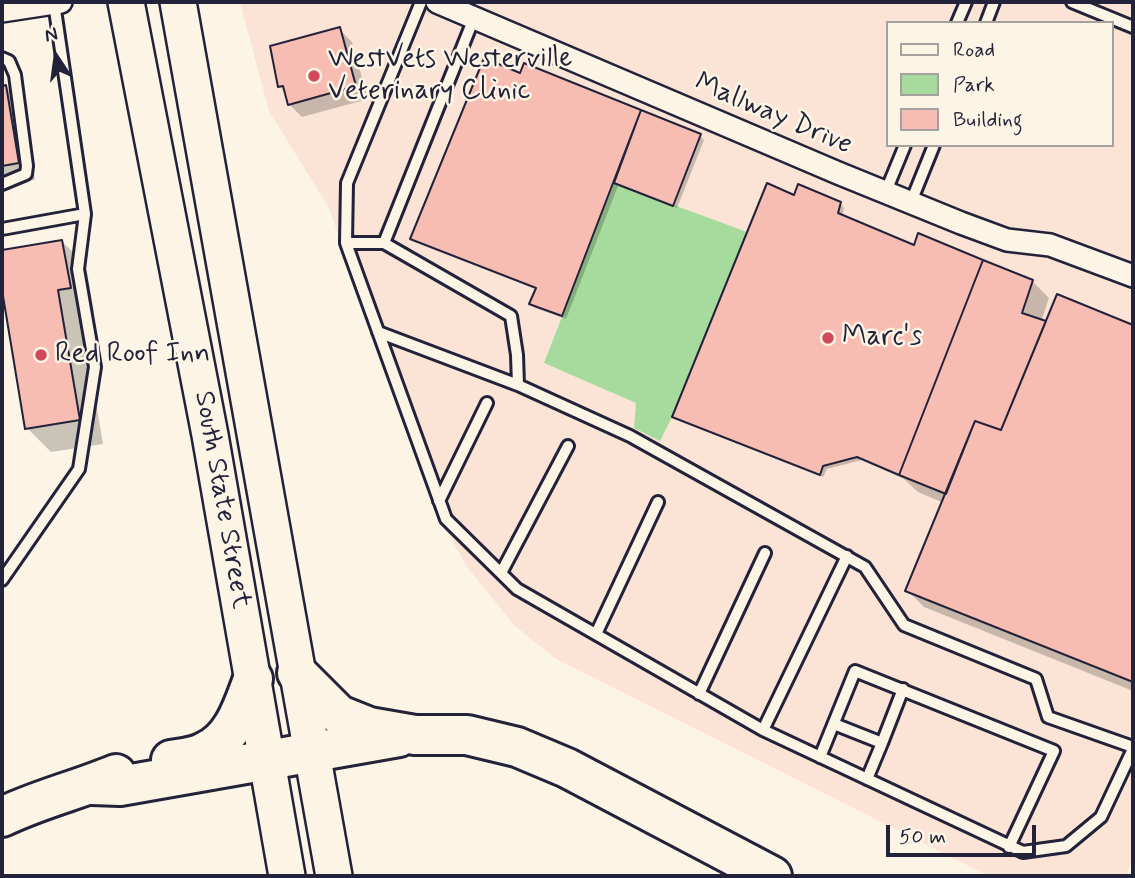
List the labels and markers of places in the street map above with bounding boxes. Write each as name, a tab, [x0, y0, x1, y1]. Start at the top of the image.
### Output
place label: WestVets Westerville Veterinary Clinic	[328, 43, 572, 109]
marker: WestVets Westerville Veterinary Clinic	[306, 68, 322, 84]
place label: Marc's	[842, 321, 922, 355]
marker: Marc's	[820, 330, 836, 346]
place label: Red Roof Inn	[55, 338, 210, 372]
marker: Red Roof Inn	[33, 347, 49, 363]

